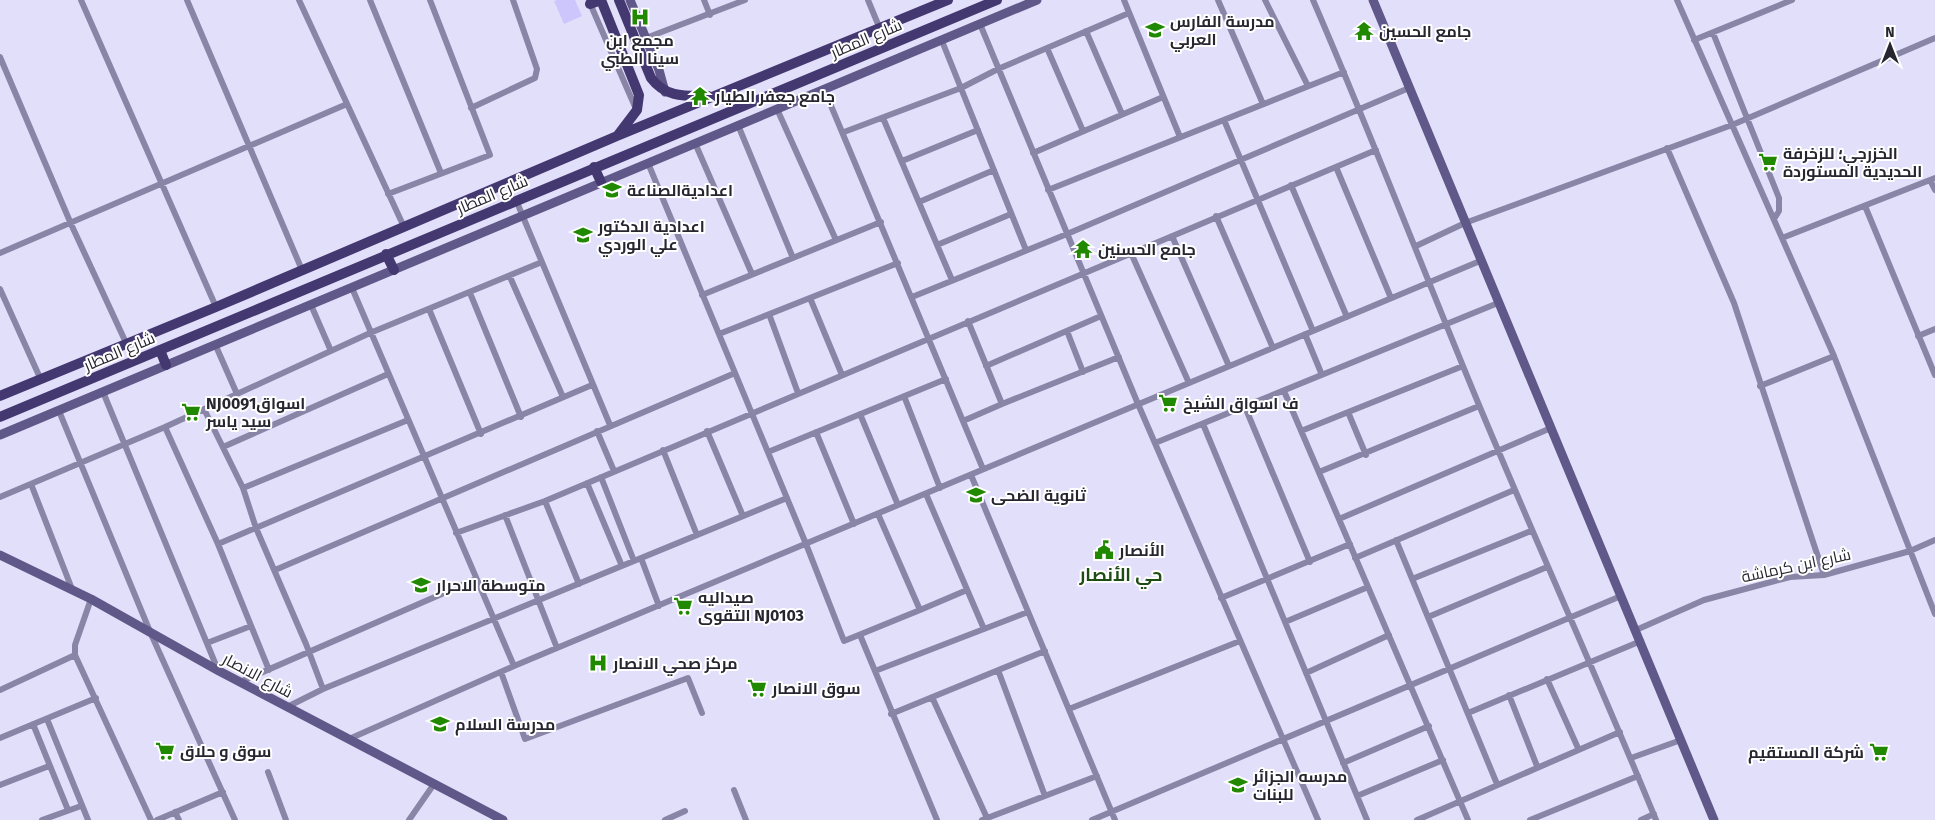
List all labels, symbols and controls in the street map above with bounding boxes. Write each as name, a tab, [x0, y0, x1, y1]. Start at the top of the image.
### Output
hospital icon: مجمع ابن سينا الطبي	[629, 6, 651, 28]
place label: مدرسة الفارس العربي	[1170, 12, 1275, 52]
street label: شارع المطار	[827, 15, 906, 64]
school or university icon: مدرسة الفارس العربي	[1144, 19, 1166, 41]
temple icon: جامع الحسين	[1353, 20, 1375, 42]
north arrow	[1865, 20, 1915, 70]
place label: جامع الحسين	[1379, 22, 1471, 42]
text: N	[1885, 24, 1895, 41]
place label: مجمع ابن سينا الطبي	[601, 31, 679, 71]
temple icon: جامع جعفر الطيار	[689, 85, 711, 107]
place label: جامع جعفر الطيار	[714, 87, 835, 107]
place label: الخزرجي؛ للزخرفة الحديدية المستوردة	[1783, 144, 1922, 181]
supermarket icon: الخزرجي؛ للزخرفة الحديدية المستوردة	[1757, 151, 1779, 173]
street label: شارع المطار	[453, 171, 532, 220]
school or university icon: اعداديةالصناعة	[601, 179, 623, 201]
place label: اعداديةالصناعة	[627, 181, 733, 200]
place label: اعدادية الدكتور علي الوردي	[597, 217, 705, 257]
school or university icon: اعدادية الدكتور علي الوردي	[572, 224, 594, 246]
temple icon: جامع الحسنين	[1072, 238, 1094, 260]
place label: جامع الحسنين	[1098, 240, 1196, 260]
street label: شارع المطار	[80, 328, 159, 377]
supermarket icon: ف اسواق الشيخ	[1157, 392, 1179, 414]
place label: NJ0091اسواق سيد ياسر	[205, 394, 305, 431]
place label: ف اسواق الشيخ	[1183, 394, 1299, 414]
supermarket icon: NJ0091اسواق سيد ياسر	[180, 401, 202, 423]
school or university icon: ثانوية الضحى	[965, 484, 987, 506]
place label: ثانوية الضحى	[991, 486, 1087, 505]
public building icon: الأنصار	[1093, 539, 1115, 561]
place label: الأنصار	[1118, 541, 1165, 560]
street label: شارع ابن كرماشة	[1740, 545, 1853, 588]
district label: حي الأنصار	[1079, 564, 1162, 590]
school or university icon: متوسطة الاحرار	[410, 574, 432, 596]
place label: متوسطة الاحرار	[435, 576, 546, 595]
place label: صيداليه التقوى NJ0103	[698, 588, 804, 625]
supermarket icon: صيداليه التقوى NJ0103	[672, 595, 694, 617]
street label: شارع الانصار	[218, 649, 296, 704]
hospital icon: مركز صحي الانصار	[587, 652, 609, 674]
place label: مركز صحي الانصار	[612, 654, 737, 676]
supermarket icon: سوق الانصار	[746, 677, 768, 699]
place label: سوق الانصار	[771, 679, 861, 698]
school or university icon: مدرسة السلام	[429, 713, 451, 735]
place label: مدرسة السلام	[455, 715, 555, 736]
supermarket icon: سوق و حلاق	[154, 740, 176, 762]
supermarket icon: شركة المستقيم	[1868, 741, 1890, 763]
place label: سوق و حلاق	[180, 742, 271, 761]
place label: شركة المستقيم	[1748, 743, 1864, 764]
place label: مدرسه الجزائر للبنات	[1252, 767, 1347, 804]
school or university icon: مدرسه الجزائر للبنات	[1227, 774, 1249, 796]

